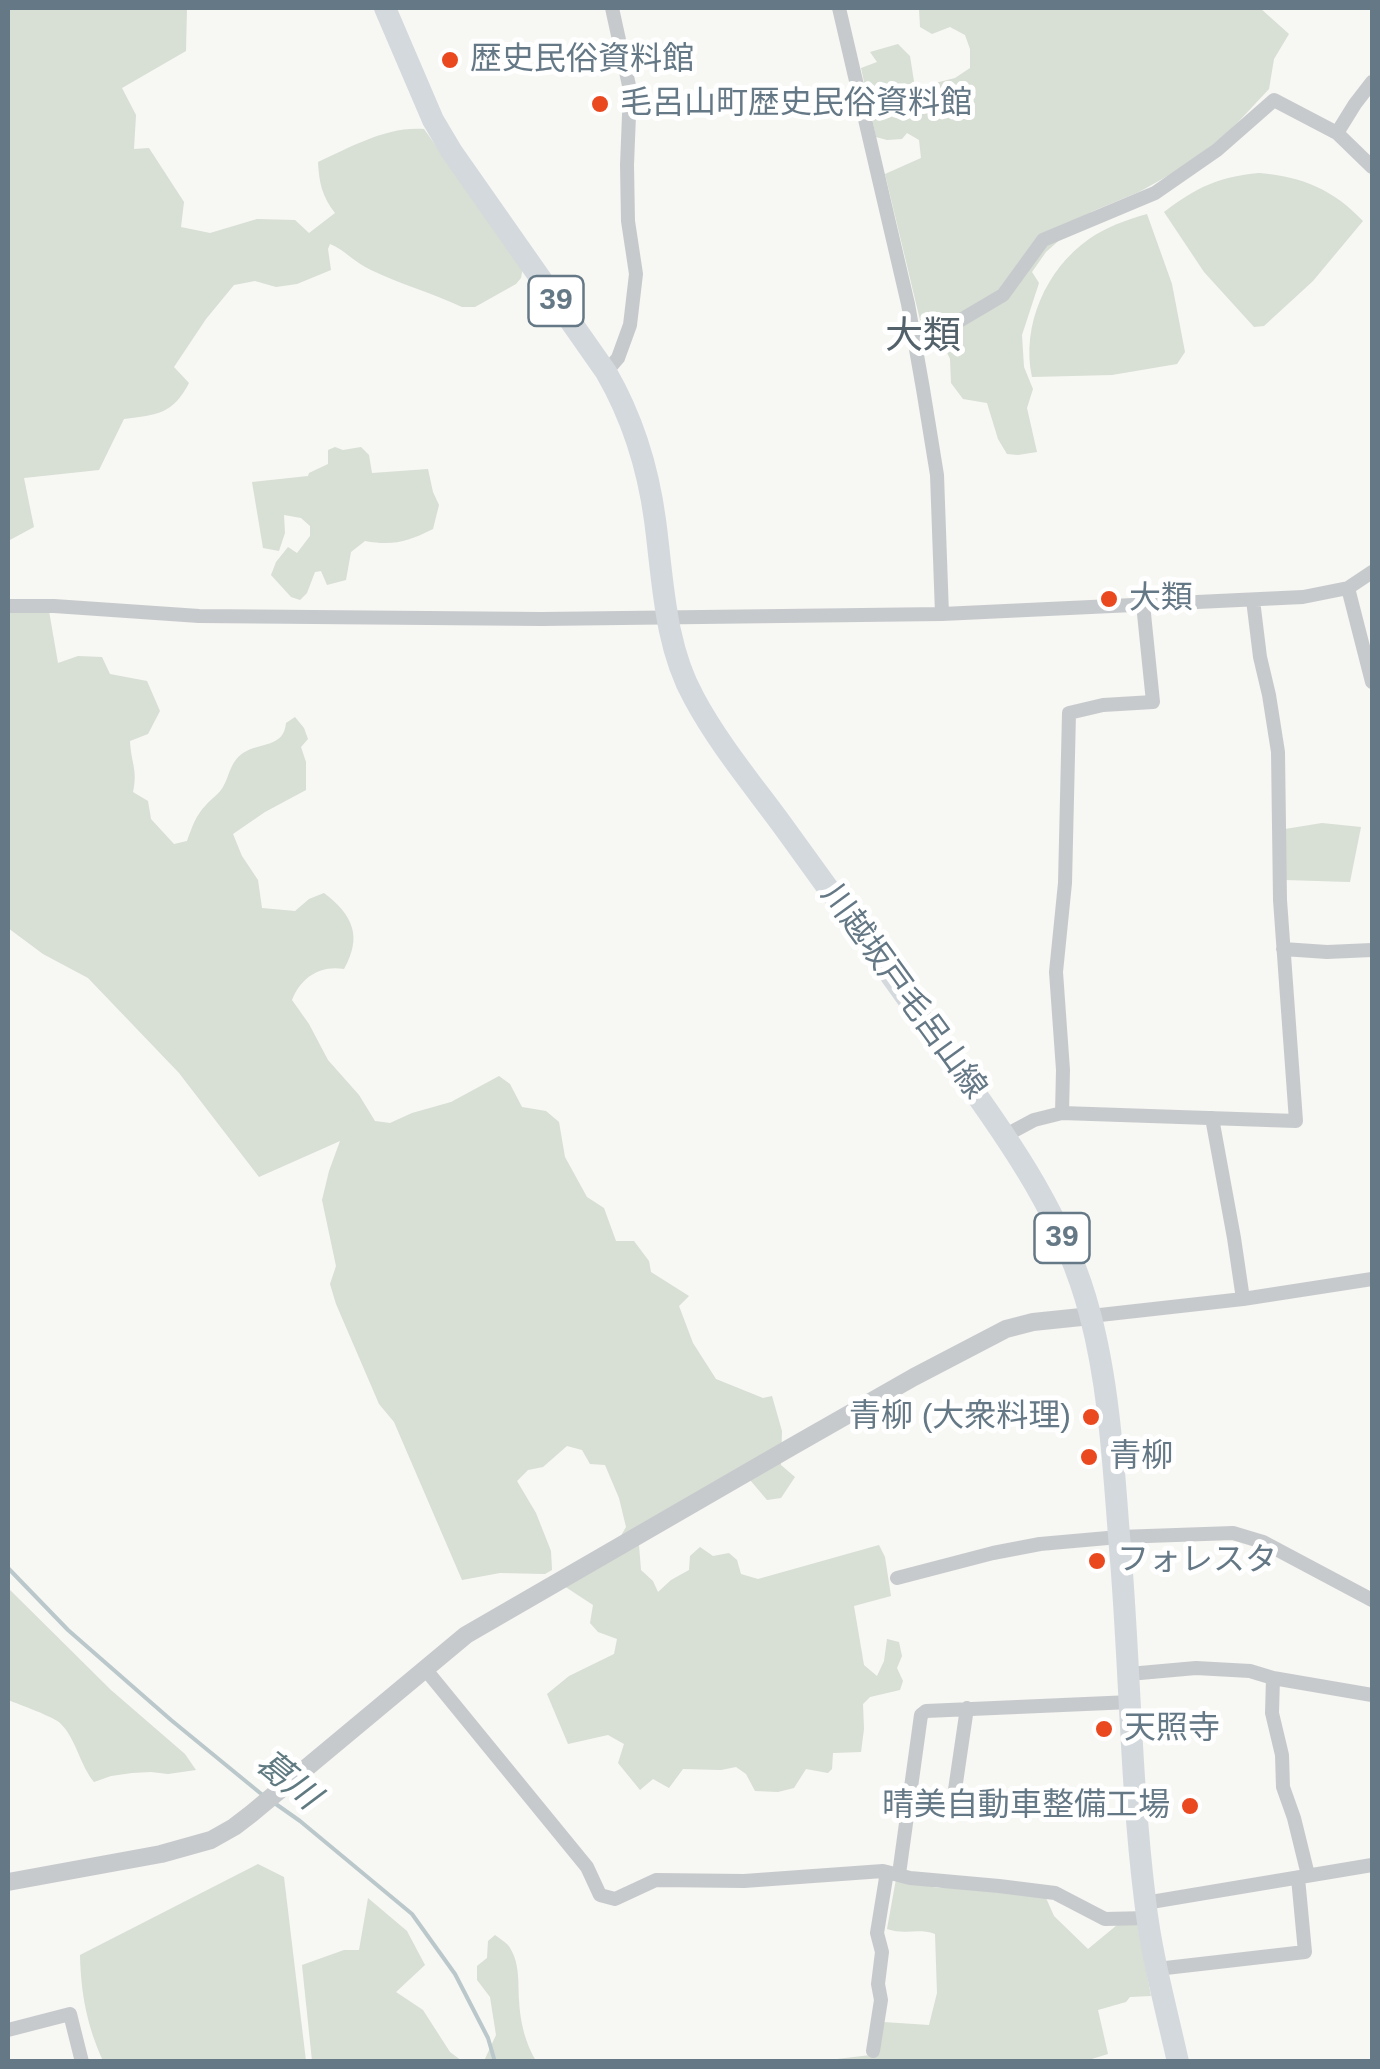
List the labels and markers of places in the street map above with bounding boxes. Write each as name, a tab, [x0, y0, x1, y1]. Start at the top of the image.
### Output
place label: 歴史民俗資料館	[470, 41, 694, 79]
marker: 歴史民俗資料館	[439, 49, 461, 71]
place label: 毛呂山町歴史民俗資料館	[620, 85, 972, 123]
marker: 毛呂山町歴史民俗資料館	[589, 93, 611, 115]
place label: 大類	[1129, 580, 1193, 618]
marker: 大類	[1098, 588, 1120, 610]
place label: 青柳 (大衆料理)	[849, 1398, 1071, 1436]
marker: 青柳 (大衆料理)	[1080, 1406, 1102, 1428]
place label: 青柳	[1109, 1438, 1173, 1476]
marker: 青柳	[1078, 1446, 1100, 1468]
place label: フォレスタ	[1117, 1542, 1277, 1580]
marker: フォレスタ	[1086, 1550, 1108, 1572]
place label: 天照寺	[1124, 1710, 1220, 1748]
marker: 天照寺	[1093, 1718, 1115, 1740]
place label: 晴美自動車整備工場	[882, 1787, 1170, 1825]
marker: 晴美自動車整備工場	[1179, 1795, 1201, 1817]

